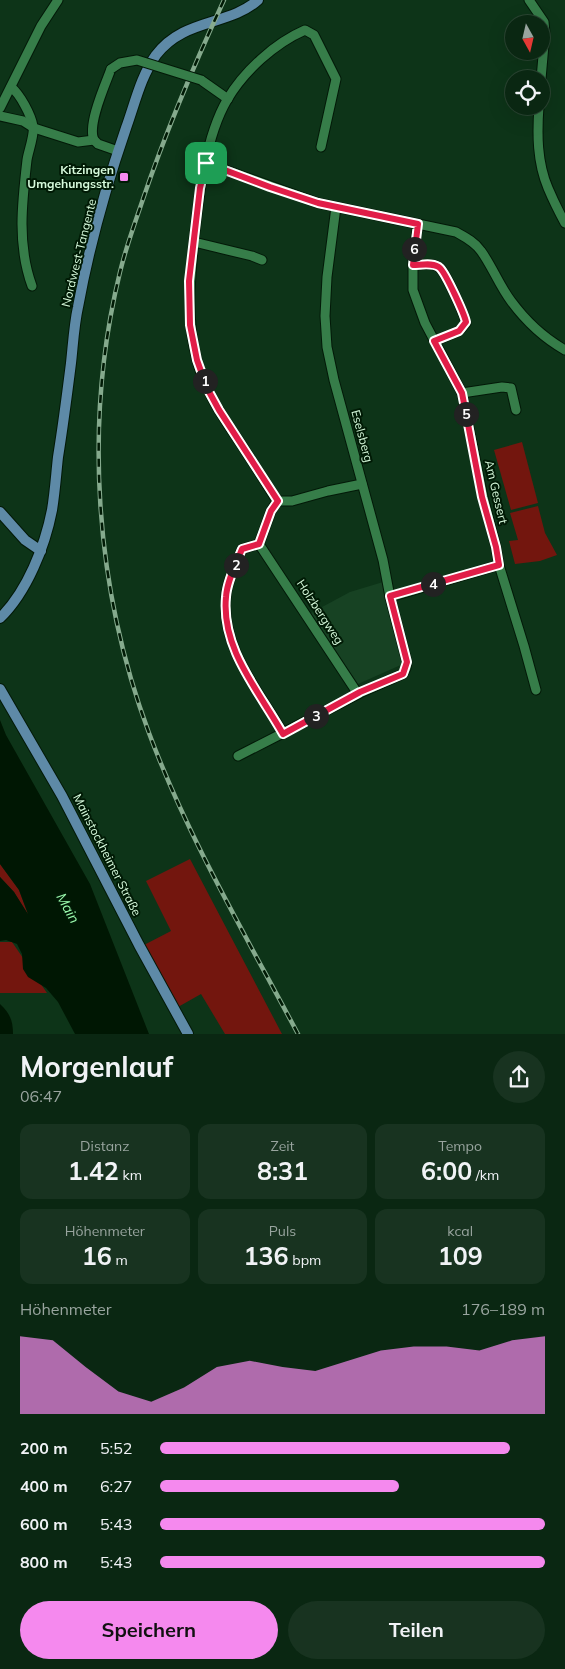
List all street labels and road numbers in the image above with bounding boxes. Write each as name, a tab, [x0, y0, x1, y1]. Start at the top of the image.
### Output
street label: Nordwest-Tangente	[58, 197, 99, 308]
street label: Eselsberg	[348, 408, 377, 464]
street label: Am Gessert	[482, 458, 511, 525]
street label: Holzbergweg	[294, 576, 347, 647]
street label: Mainstockheimer Straße	[70, 791, 145, 918]

